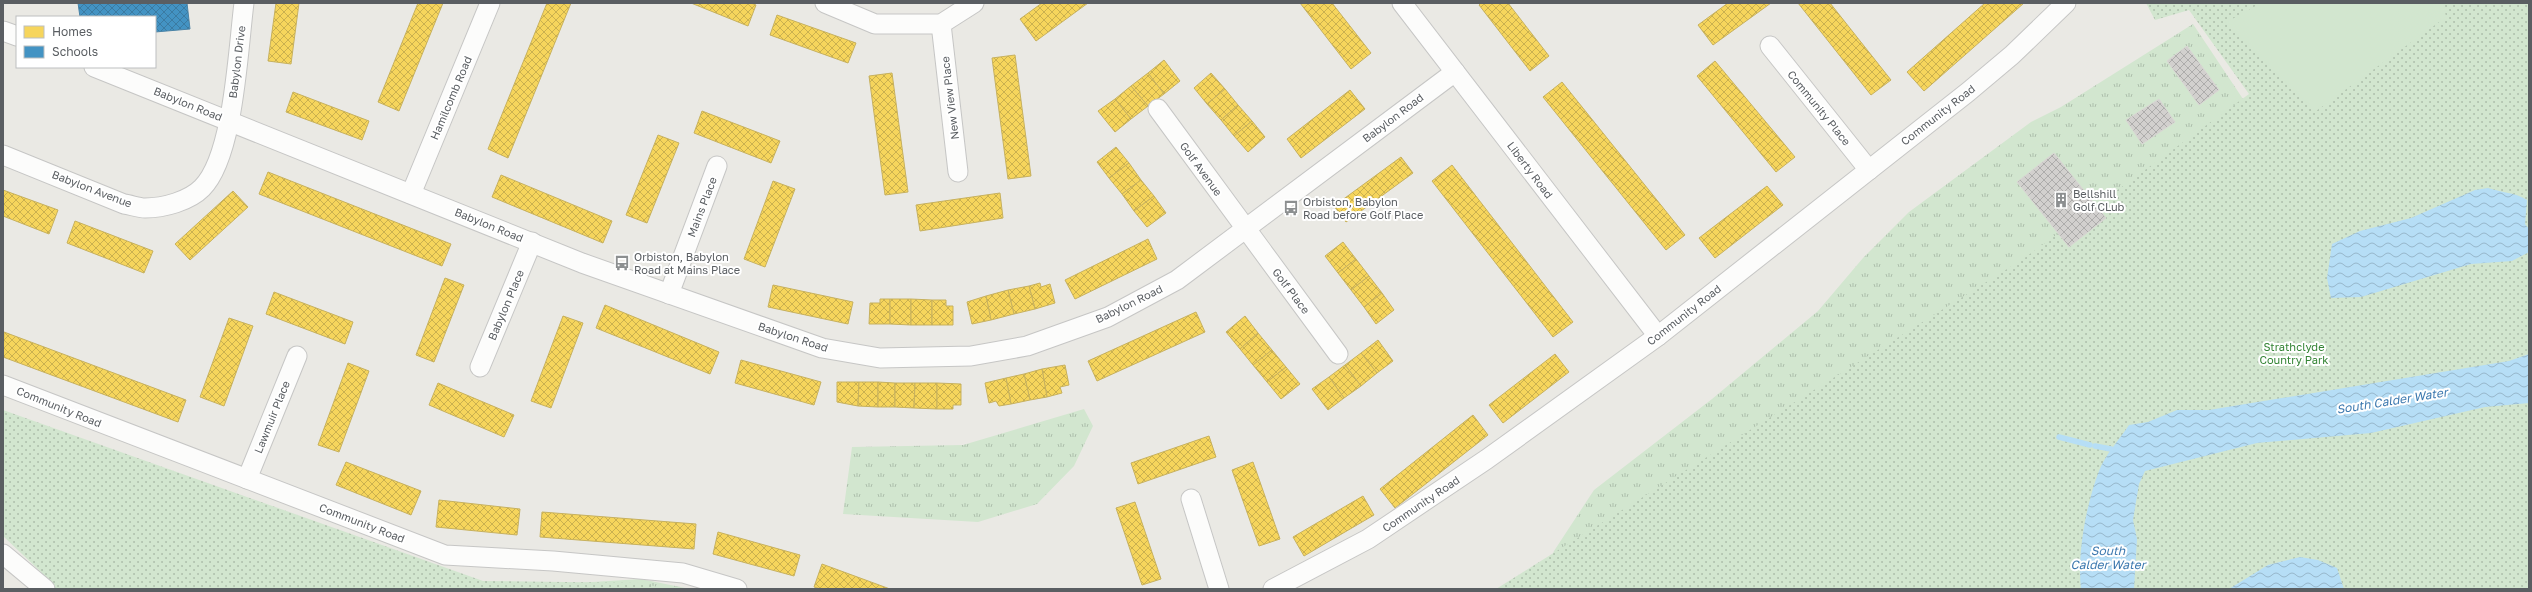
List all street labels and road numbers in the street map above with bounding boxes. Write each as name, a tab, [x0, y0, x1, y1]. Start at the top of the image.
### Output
street label: Babylon Drive	[226, 25, 247, 99]
street label: Hamilcomb Road	[427, 54, 474, 142]
street label: New View Place	[938, 56, 961, 140]
street label: Community Place	[1785, 68, 1854, 148]
street label: Community Road	[1898, 82, 1977, 148]
street label: Babylon Road	[152, 84, 224, 123]
street label: Babylon Road	[1360, 91, 1426, 145]
street label: Golf Avenue	[1178, 139, 1225, 198]
street label: Liberty Road	[1505, 139, 1556, 201]
street label: Babylon Avenue	[50, 167, 134, 210]
street label: Mains Place	[684, 175, 719, 239]
street label: Babylon Road	[453, 205, 525, 244]
street label: Golf Place	[1270, 265, 1313, 316]
street label: Babylon Place	[485, 268, 526, 342]
street label: Babylon Road	[1093, 282, 1164, 325]
street label: Community Road	[1644, 282, 1723, 348]
street label: Babylon Road	[757, 319, 830, 354]
street label: Lawmuir Place	[251, 379, 292, 455]
street label: Community Road	[15, 384, 104, 429]
street label: Community Road	[1380, 473, 1462, 534]
street label: Community Road	[318, 500, 407, 545]

